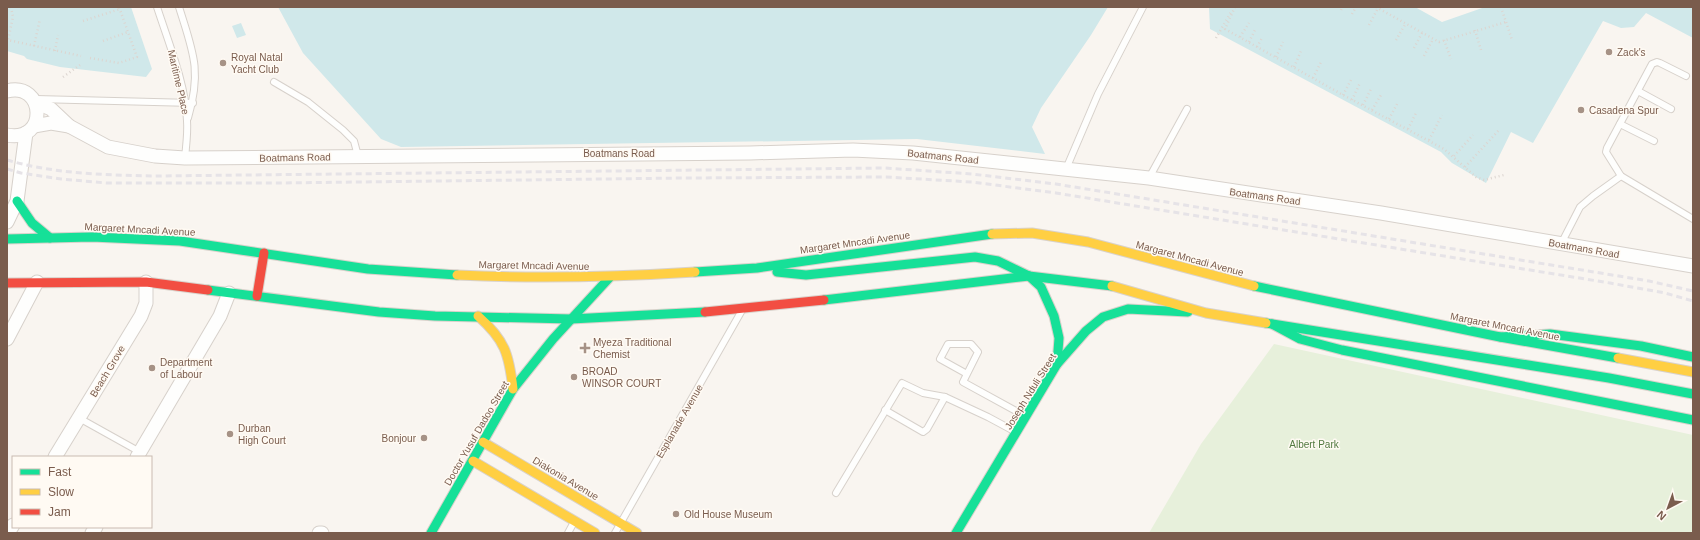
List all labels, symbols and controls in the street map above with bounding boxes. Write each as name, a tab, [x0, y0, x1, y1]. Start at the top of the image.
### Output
marker: Zack's	[1604, 47, 1614, 57]
place label: Zack's	[1617, 47, 1646, 58]
street label: Maritime Place	[166, 49, 191, 116]
place label: Royal Natal Yacht Club	[231, 52, 283, 75]
marker: Royal Natal Yacht Club	[218, 58, 228, 68]
marker: Casadena Spur	[1576, 105, 1586, 115]
place label: Casadena Spur	[1589, 105, 1659, 116]
street label: Boatmans Road	[907, 147, 979, 166]
street label: Boatmans Road	[583, 148, 655, 159]
street label: Boatmans Road	[259, 151, 331, 164]
street label: Boatmans Road	[1229, 186, 1301, 207]
street label: Margaret Mncadi Avenue	[84, 221, 196, 238]
street label: Margaret Mncadi Avenue	[799, 229, 911, 256]
street label: Boatmans Road	[1548, 237, 1620, 260]
street label: Margaret Mncadi Avenue	[1135, 239, 1245, 278]
street label: Margaret Mncadi Avenue	[478, 259, 590, 272]
street label: Margaret Mncadi Avenue	[1449, 311, 1561, 343]
place label: Myeza Traditional Chemist	[593, 337, 671, 360]
street label: Beach Grove	[88, 343, 127, 399]
marker: Myeza Traditional Chemist	[580, 343, 590, 353]
street label: Joseph Nduli Street	[1003, 351, 1058, 431]
place label: Department of Labour	[160, 357, 212, 380]
marker: Department of Labour	[147, 363, 157, 373]
place label: BROAD WINSOR COURT	[582, 366, 661, 389]
marker: BROAD WINSOR COURT	[569, 372, 579, 382]
street label: Doctor Yusuf Dadoo Street	[442, 379, 511, 487]
street label: Esplanade Avenue	[654, 382, 705, 460]
place label: Durban High Court	[238, 423, 286, 446]
marker: Durban High Court	[225, 429, 235, 439]
place label: Bonjour	[382, 433, 417, 444]
marker: Bonjour	[419, 433, 429, 443]
park label: Albert Park	[1289, 439, 1340, 450]
street label: Diakonia Avenue	[531, 454, 601, 503]
legend	[12, 456, 152, 528]
text: Fast	[48, 465, 72, 479]
text: Slow	[48, 485, 74, 499]
north arrow	[1648, 488, 1688, 528]
text: Jam	[48, 505, 71, 519]
text: N	[1654, 508, 1668, 523]
marker: Old House Museum	[671, 509, 681, 519]
place label: Old House Museum	[684, 509, 772, 520]

